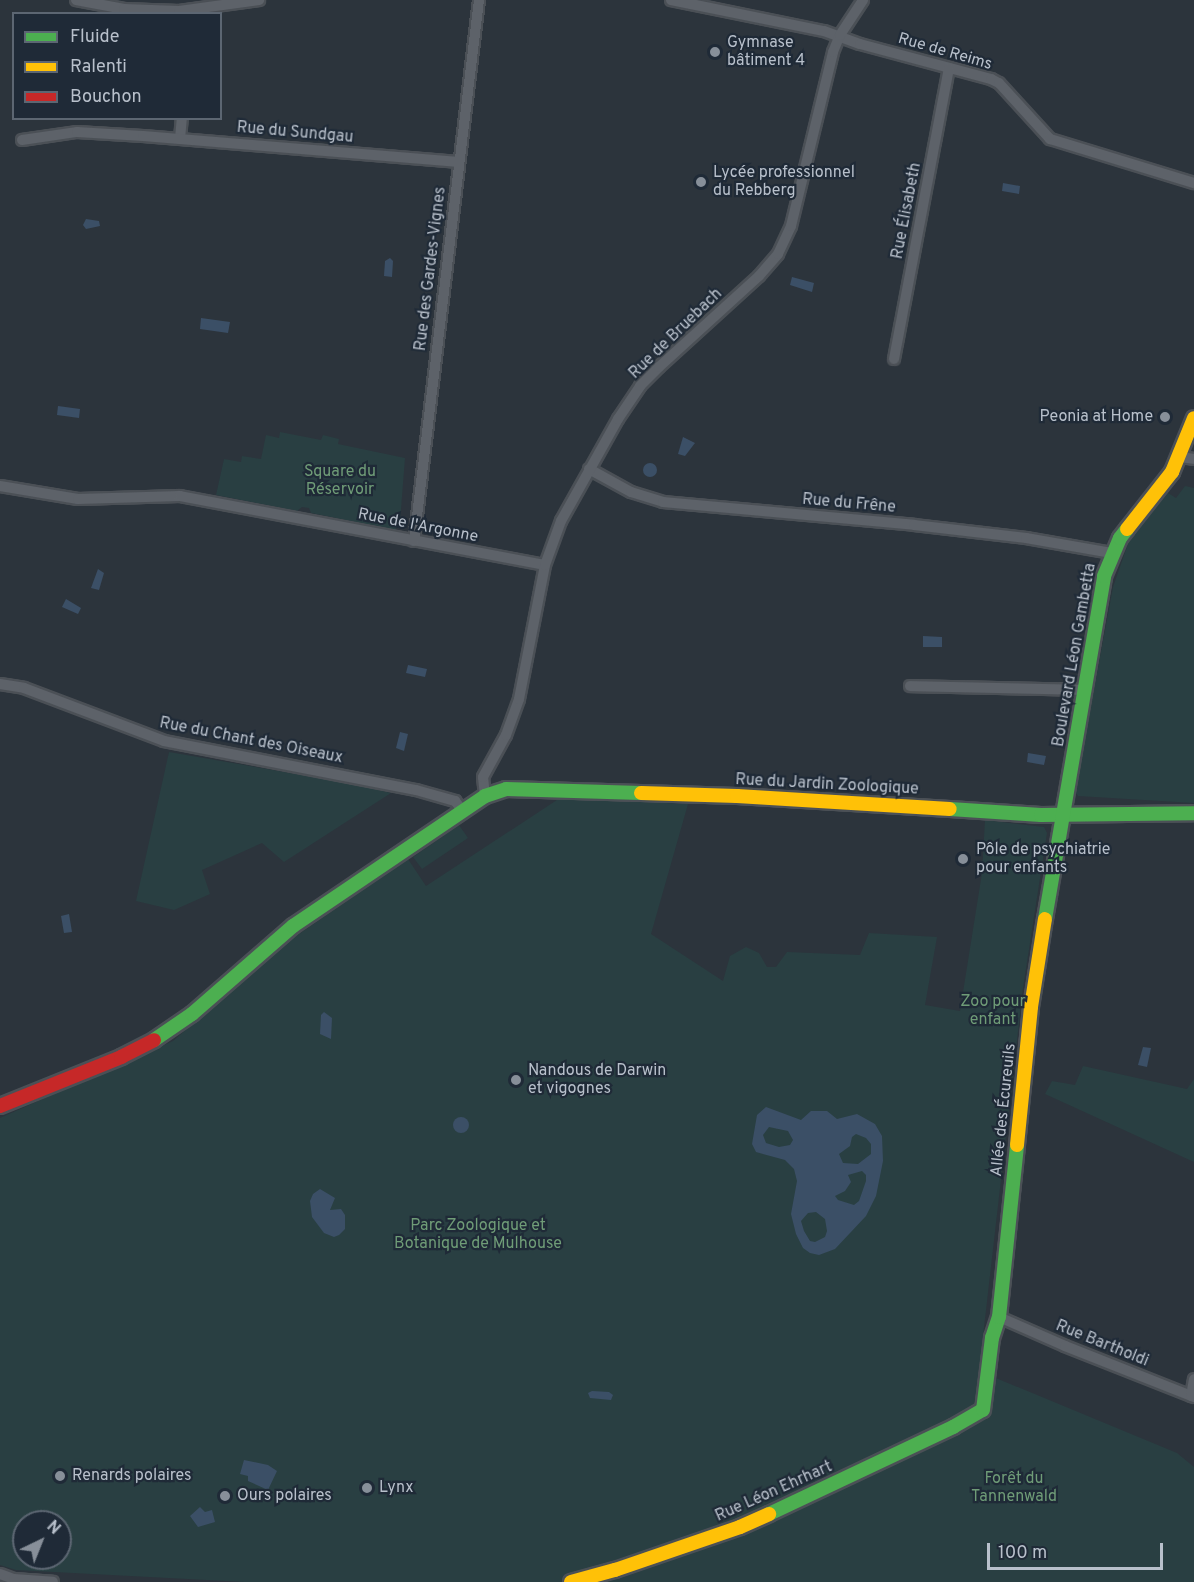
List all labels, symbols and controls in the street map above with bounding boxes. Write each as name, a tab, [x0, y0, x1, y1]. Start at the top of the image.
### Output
legend	[12, 12, 222, 120]
text: Fluide	[70, 26, 119, 49]
street label: Rue de Reims	[896, 29, 994, 75]
place label: Gymnase bâtiment 4	[727, 33, 805, 71]
marker: Gymnase bâtiment 4	[708, 45, 722, 59]
text: Ralenti	[70, 56, 127, 79]
text: Bouchon	[70, 86, 142, 109]
street label: Rue du Sundgau	[236, 118, 354, 148]
street label: Rue Élisabeth	[888, 161, 926, 261]
place label: Lycée professionnel du Rebberg	[713, 163, 855, 201]
marker: Lycée professionnel du Rebberg	[694, 175, 708, 189]
street label: Rue des Gardes-Vignes	[411, 186, 451, 352]
street label: Rue de Bruebach	[625, 285, 727, 383]
place label: Peonia at Home	[1039, 407, 1153, 427]
marker: Peonia at Home	[1158, 410, 1172, 424]
park label: Square du Réservoir	[304, 462, 376, 500]
street label: Rue du Frêne	[801, 490, 897, 518]
street label: Rue de l'Argonne	[356, 505, 480, 547]
street label: Boulevard Léon Gambetta	[1049, 562, 1101, 748]
street label: Rue du Chant des Oiseaux	[158, 714, 344, 768]
street label: Rue du Jardin Zoologique	[735, 771, 919, 799]
place label: Pôle de psychiatrie pour enfants	[976, 840, 1110, 878]
marker: Pôle de psychiatrie pour enfants	[954, 850, 972, 868]
park label: Zoo pour enfant	[960, 992, 1026, 1030]
street label: Allée des Écureuils	[987, 1042, 1021, 1178]
place label: Nandous de Darwin et vigognes	[528, 1061, 666, 1099]
marker: Nandous de Darwin et vigognes	[509, 1073, 523, 1087]
park label: Parc Zoologique et Botanique de Mulhouse	[394, 1216, 562, 1254]
street label: Rue Bartholdi	[1053, 1317, 1151, 1371]
street label: Rue Léon Ehrhart	[713, 1458, 835, 1526]
place label: Renards polaires	[72, 1466, 191, 1486]
marker: Renards polaires	[53, 1469, 67, 1483]
park label: Forêt du Tannenwald	[971, 1469, 1057, 1507]
place label: Lynx	[379, 1478, 413, 1498]
marker: Lynx	[360, 1481, 374, 1495]
place label: Ours polaires	[237, 1486, 332, 1506]
marker: Ours polaires	[218, 1489, 232, 1503]
north arrow	[12, 1510, 72, 1570]
text: N	[42, 1517, 64, 1540]
scale bar	[990, 1531, 1166, 1569]
text: 100 m	[998, 1542, 1047, 1565]

